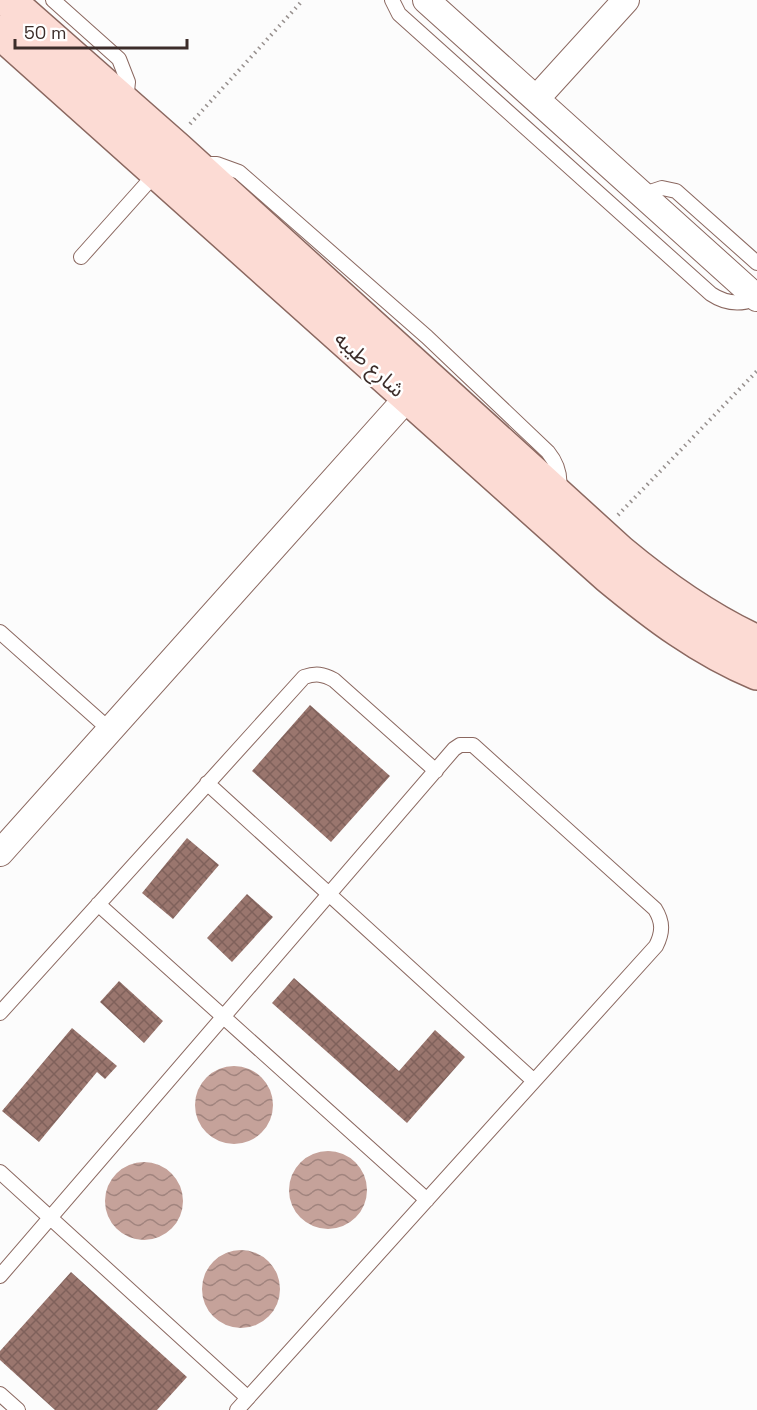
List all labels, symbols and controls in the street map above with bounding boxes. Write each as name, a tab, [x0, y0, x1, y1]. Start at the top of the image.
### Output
scale bar	[15, 12, 188, 50]
text: 50 m	[24, 21, 66, 44]
street label: شارع طيبه	[328, 325, 411, 404]

